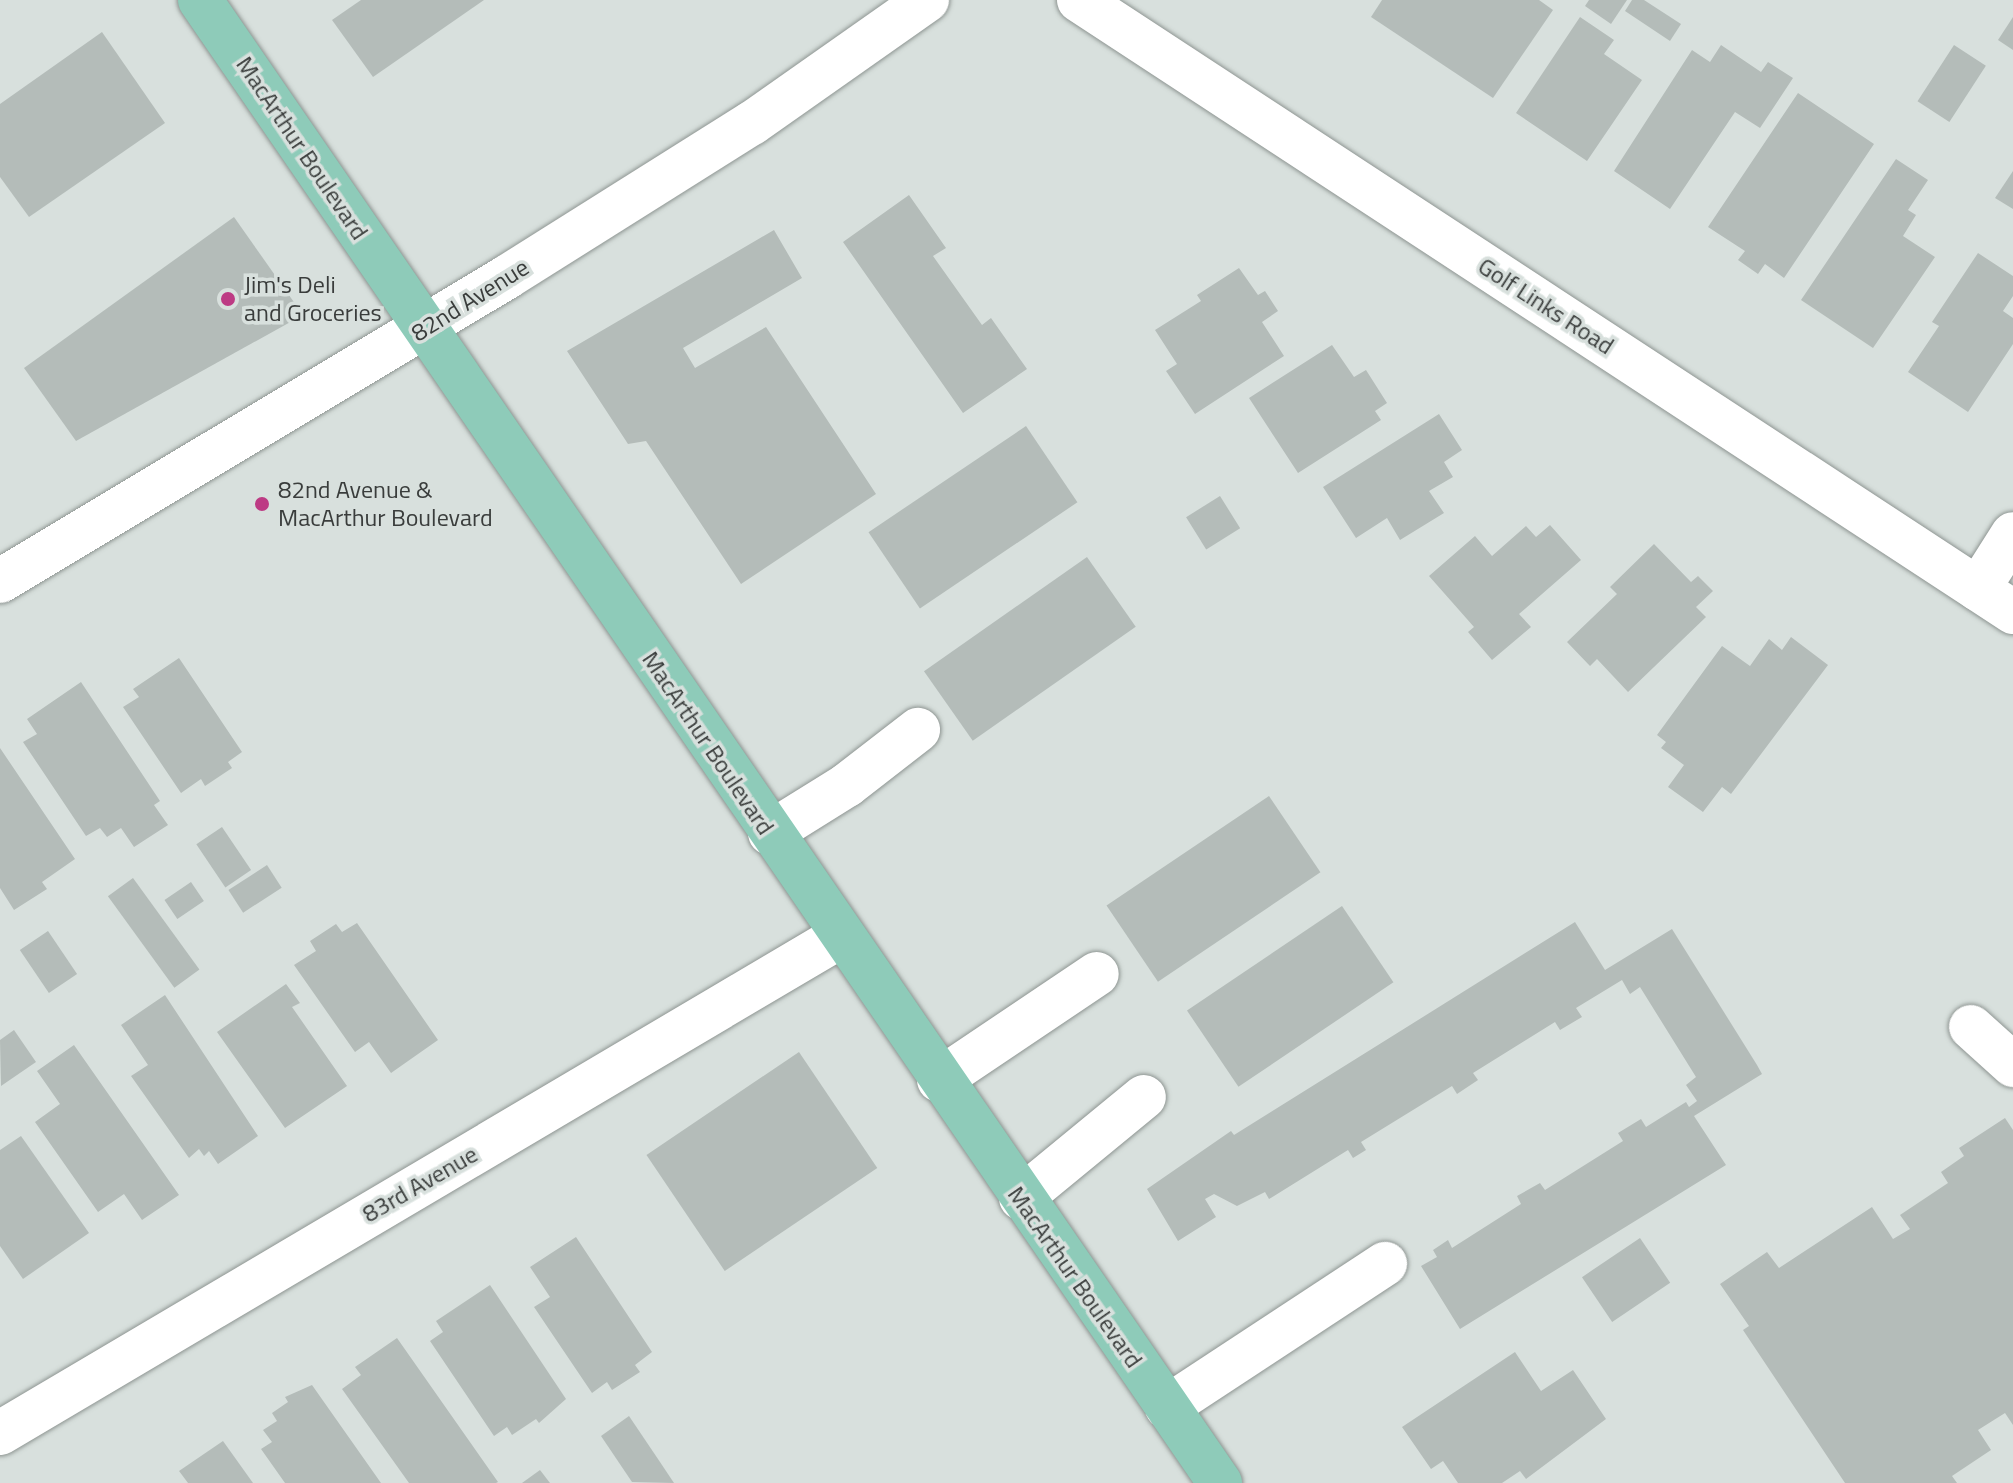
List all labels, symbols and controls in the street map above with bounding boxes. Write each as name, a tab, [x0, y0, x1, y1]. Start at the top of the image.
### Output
street label: MacArthur Boulevard	[230, 51, 374, 245]
street label: Golf Links Road	[1473, 252, 1619, 360]
street label: 82nd Avenue	[406, 253, 534, 347]
place label: Jim's Deli and Groceries	[244, 271, 382, 327]
marker: Jim's Deli and Groceries	[219, 290, 237, 308]
place label: 82nd Avenue & MacArthur Boulevard	[278, 476, 493, 532]
marker: 82nd Avenue & MacArthur Boulevard	[253, 495, 271, 513]
street label: MacArthur Boulevard	[636, 646, 780, 840]
street label: 83rd Avenue	[357, 1140, 483, 1228]
street label: MacArthur Boulevard	[1002, 1181, 1148, 1373]

